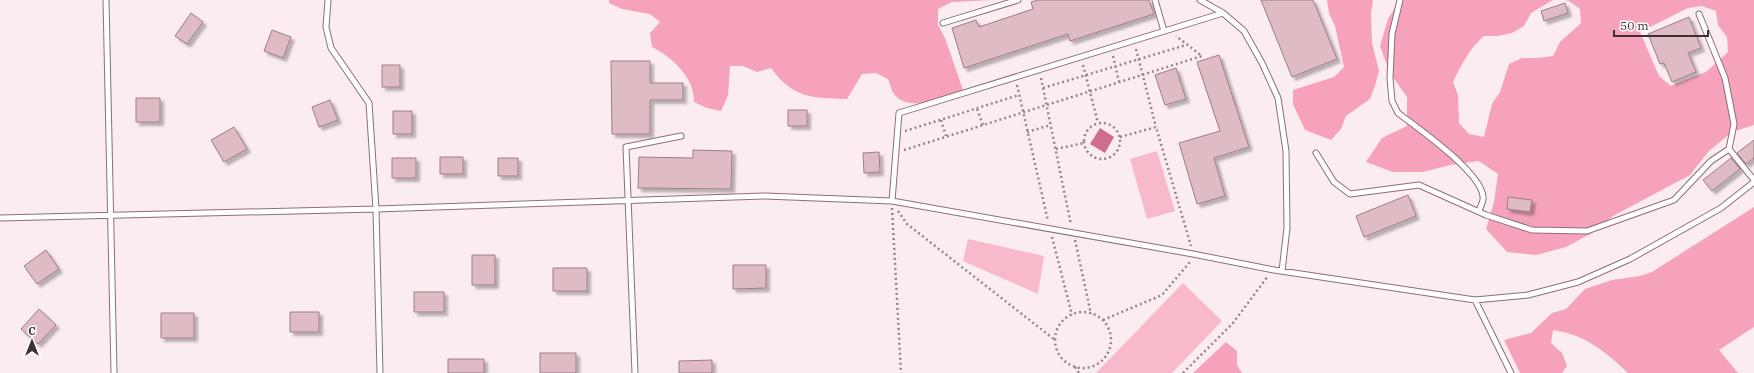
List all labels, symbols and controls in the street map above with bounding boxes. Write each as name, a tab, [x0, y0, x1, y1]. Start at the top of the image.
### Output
scale bar	[1614, 12, 1708, 38]
text: 50 m	[1620, 18, 1649, 33]
north arrow	[12, 321, 52, 361]
text: С	[28, 324, 36, 338]

